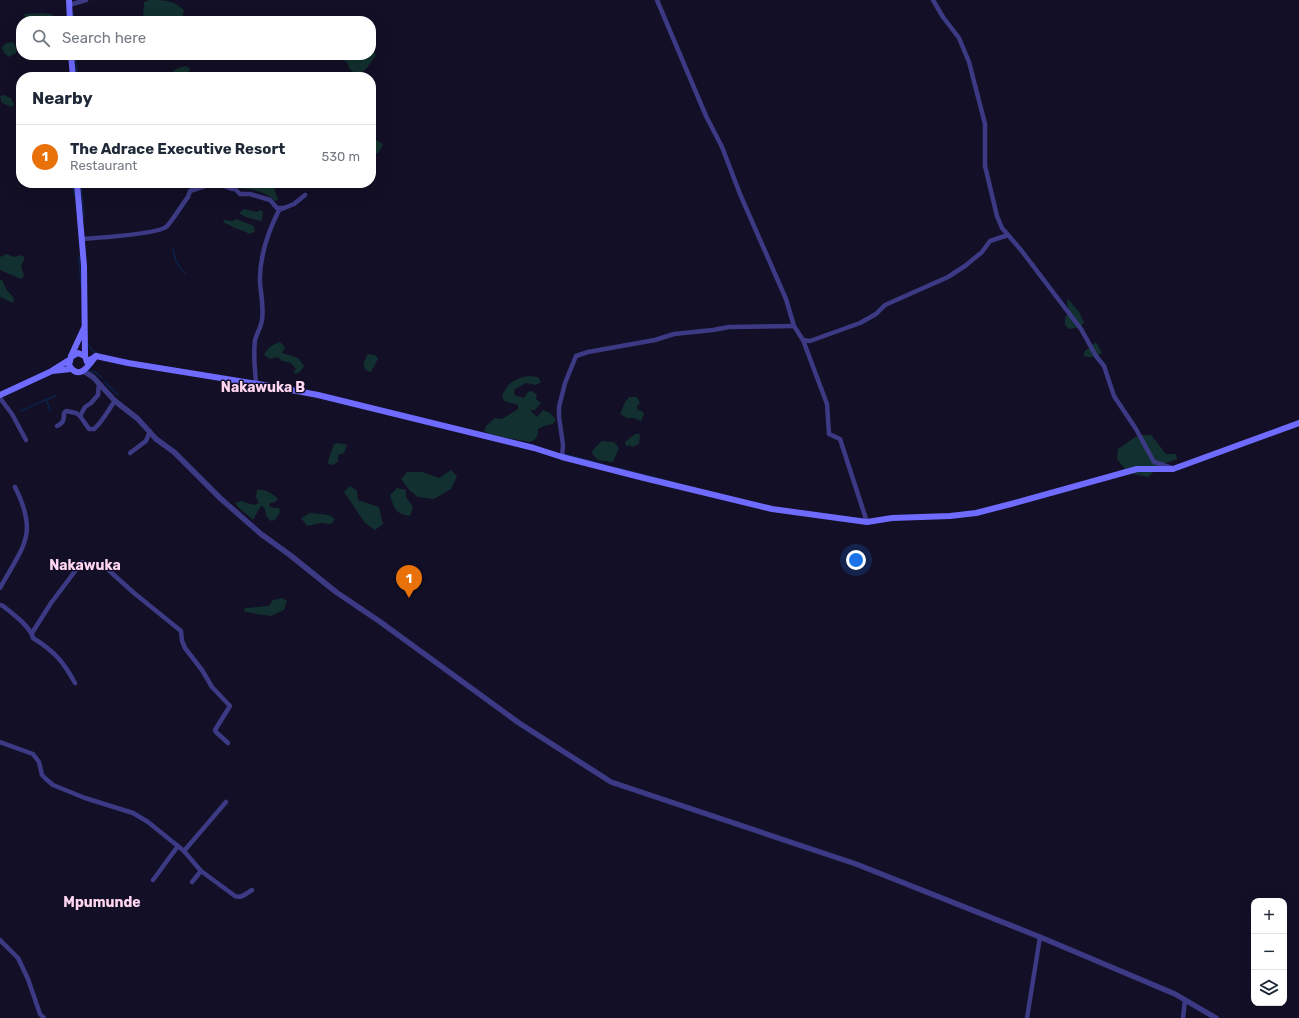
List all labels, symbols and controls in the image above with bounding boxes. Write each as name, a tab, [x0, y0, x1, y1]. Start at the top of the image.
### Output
search box	[16, 16, 376, 60]
icon: search	[30, 27, 52, 49]
text: Search here	[62, 29, 146, 47]
text: Nearby	[32, 88, 93, 108]
text: The Adrace Executive Resort	[70, 140, 285, 158]
text: 1	[42, 149, 48, 164]
text: 530 m	[321, 149, 360, 164]
text: Restaurant	[70, 158, 137, 173]
district label: Nakawuka B	[221, 379, 305, 396]
your location	[846, 550, 866, 570]
district label: Nakawuka	[49, 557, 121, 574]
pin: 1	[396, 565, 422, 598]
district label: Mpumunde	[63, 894, 141, 911]
map controls	[1251, 898, 1287, 1006]
button: +	[1251, 898, 1287, 934]
button: −	[1251, 934, 1287, 970]
button: layers	[1251, 970, 1287, 1006]

